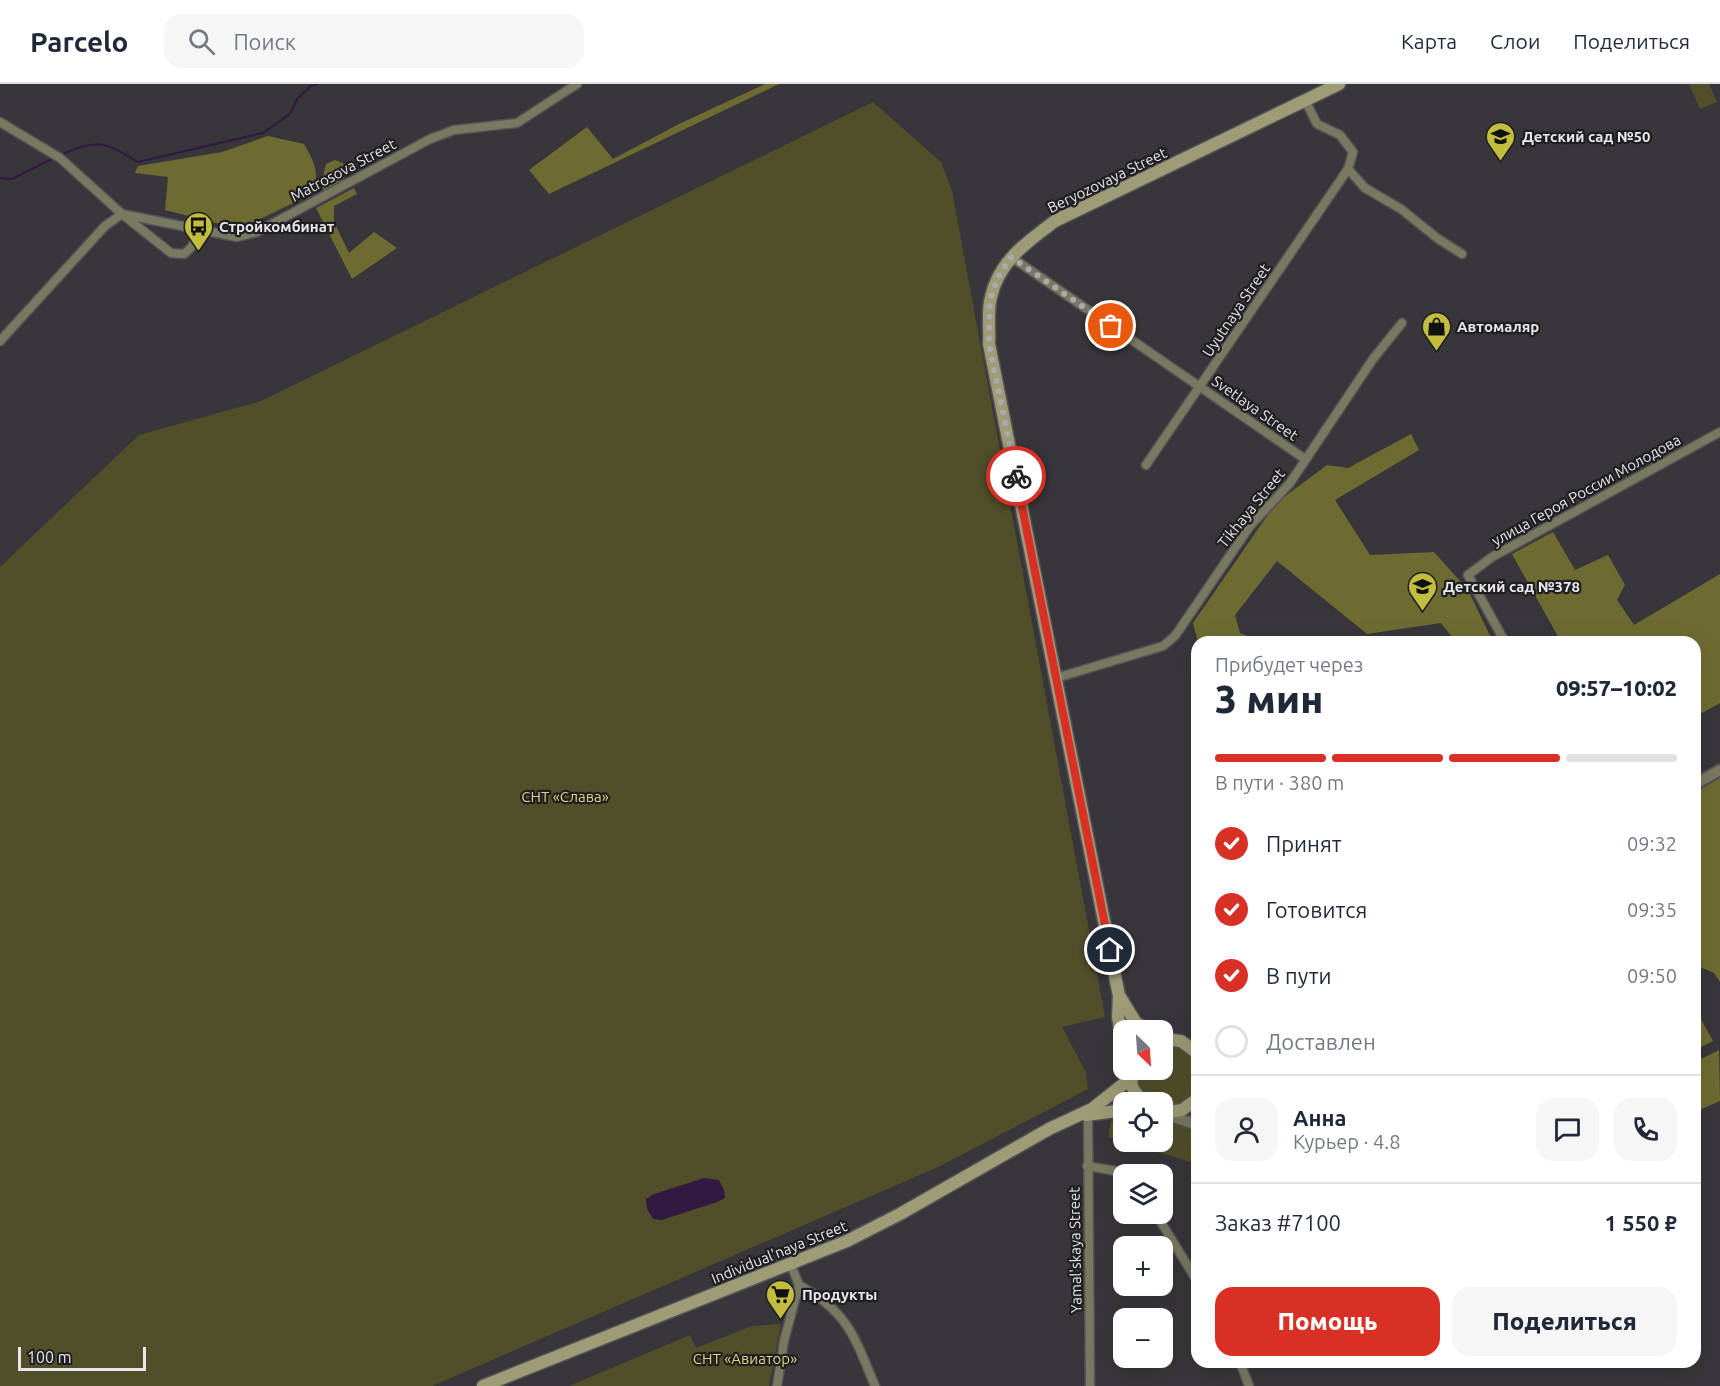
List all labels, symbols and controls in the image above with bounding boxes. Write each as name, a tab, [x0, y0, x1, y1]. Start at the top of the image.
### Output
search box	[164, 14, 584, 68]
icon: search	[185, 25, 218, 58]
text: Parcelo	[30, 26, 128, 57]
text: Поиск	[233, 29, 296, 54]
text: Карта	[1401, 29, 1457, 53]
text: Слои	[1490, 29, 1540, 53]
text: Поделиться	[1573, 29, 1690, 53]
school or university icon: Детский сад №50	[1485, 120, 1517, 162]
place label: Детский сад №50	[1522, 128, 1650, 145]
street label: Matrosova Street	[288, 135, 399, 205]
street label: Beryozovaya Street	[1045, 144, 1169, 216]
bus stop icon: Стройкомбинат	[182, 210, 214, 252]
place label: Стройкомбинат	[219, 218, 335, 235]
street label: Uyutnaya Street	[1199, 260, 1273, 360]
pin	[1085, 300, 1136, 351]
icon: bag	[1094, 309, 1127, 342]
shop icon: Автомаляр	[1420, 310, 1452, 352]
place label: Автомаляр	[1457, 318, 1539, 335]
street label: Svetlaya Street	[1209, 372, 1301, 444]
street label: улица Героя России Молодова	[1489, 431, 1683, 549]
courier	[986, 446, 1046, 506]
icon: bike	[1000, 460, 1033, 493]
street label: Tikhaya Street	[1214, 465, 1288, 551]
school or university icon: Детский сад №378	[1406, 570, 1438, 612]
place label: Детский сад №378	[1443, 578, 1580, 595]
text: Прибудет через	[1215, 653, 1363, 676]
text: 09:57–10:02	[1556, 675, 1677, 700]
text: 3 мин	[1215, 677, 1323, 720]
text: В пути · 380 m	[1215, 771, 1344, 794]
park label: СНТ «Слава»	[521, 788, 609, 805]
icon: check	[1215, 827, 1248, 860]
text: Принят	[1266, 831, 1342, 856]
text: 09:32	[1627, 832, 1677, 855]
icon: check	[1215, 893, 1248, 926]
text: Готовится	[1266, 897, 1367, 922]
text: 09:35	[1627, 898, 1677, 921]
pin	[1084, 924, 1135, 975]
icon: home	[1093, 933, 1126, 966]
icon: check	[1215, 959, 1248, 992]
text: В пути	[1266, 963, 1332, 988]
text: 09:50	[1627, 964, 1677, 987]
north arrow	[1113, 1020, 1173, 1080]
map controls	[1113, 1020, 1173, 1368]
text: Доставлен	[1266, 1029, 1376, 1054]
button: locate	[1113, 1092, 1173, 1152]
button: person	[1215, 1098, 1278, 1161]
button: chat	[1536, 1098, 1599, 1161]
button: phone	[1614, 1098, 1677, 1161]
text: Анна	[1293, 1105, 1346, 1130]
text: Курьер · 4.8	[1293, 1130, 1400, 1153]
button: layers	[1113, 1164, 1173, 1224]
street label: Yamal'skaya Street	[1065, 1187, 1085, 1313]
text: Заказ #7100	[1215, 1210, 1341, 1235]
text: 1 550 ₽	[1605, 1210, 1677, 1235]
street label: Individual'naya Street	[709, 1217, 849, 1287]
button: +	[1113, 1236, 1173, 1296]
supermarket icon: Продукты	[765, 1278, 797, 1320]
place label: Продукты	[802, 1286, 877, 1303]
button: Помощь	[1215, 1287, 1440, 1356]
button: Поделиться	[1452, 1287, 1677, 1356]
button: −	[1113, 1308, 1173, 1368]
scale bar	[18, 1344, 146, 1372]
text: 100 m	[27, 1348, 72, 1366]
park label: СНТ «Авиатор»	[693, 1350, 797, 1367]

